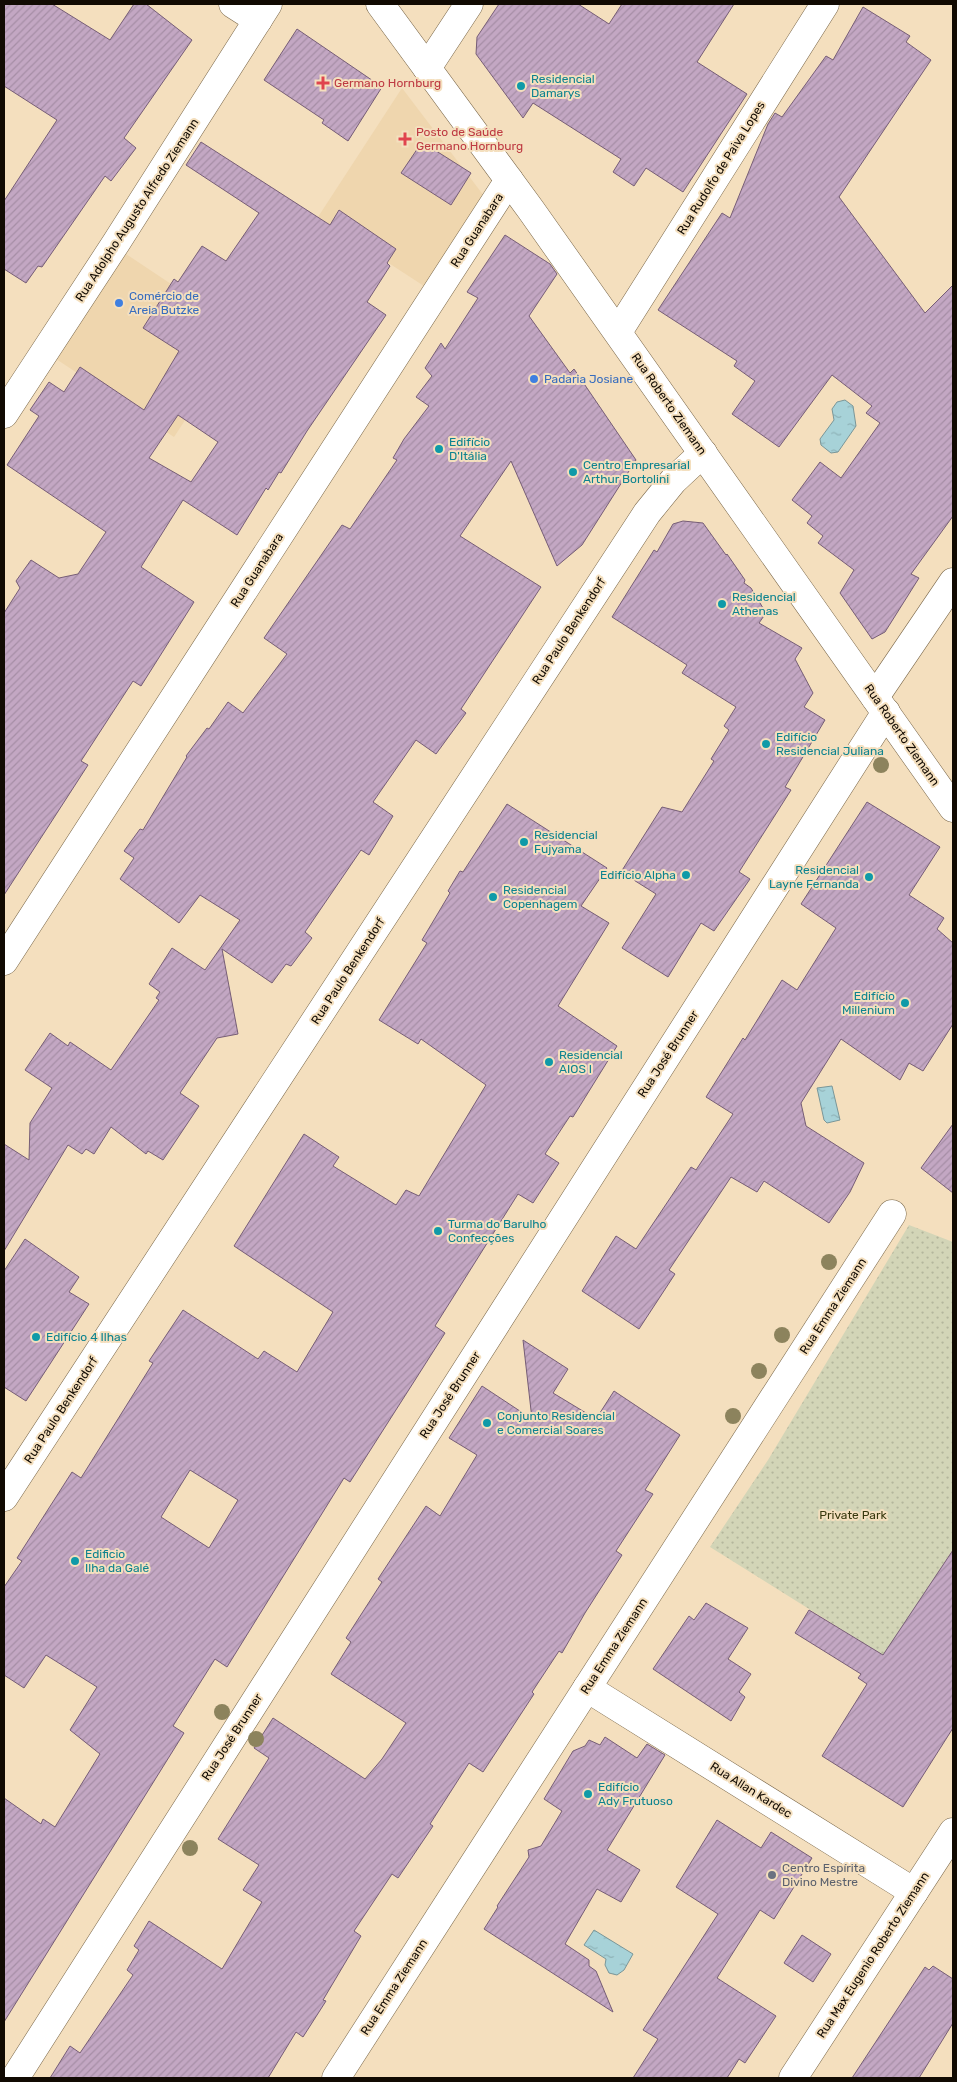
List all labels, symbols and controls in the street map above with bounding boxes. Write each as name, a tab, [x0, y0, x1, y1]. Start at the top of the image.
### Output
place label: Residencial Damarys	[531, 72, 595, 100]
marker: Germano Hornburg	[316, 76, 330, 90]
place label: Germano Hornburg	[334, 76, 441, 90]
marker: Residencial Damarys	[515, 80, 527, 92]
street label: Rua Rudolfo de Paiva Lopes	[674, 99, 768, 237]
street label: Rua Adolpho Augusto Alfredo Ziemann	[72, 116, 202, 304]
place label: Posto de Saúde Germano Hornburg	[416, 125, 523, 153]
marker: Posto de Saúde Germano Hornburg	[398, 132, 412, 146]
street label: Rua Guanabara	[448, 190, 506, 270]
place label: Comércio de Areia Butzke	[129, 289, 200, 317]
marker: Comércio de Areia Butzke	[113, 297, 125, 309]
street label: Rua Roberto Ziemann	[629, 350, 709, 458]
place label: Padaria Josiane	[544, 372, 633, 386]
marker: Padaria Josiane	[528, 373, 540, 385]
place label: Edifício D'Itália	[449, 435, 490, 463]
marker: Edifício D'Itália	[433, 443, 445, 455]
place label: Centro Empresarial Arthur Bortolini	[583, 458, 690, 486]
marker: Centro Empresarial Arthur Bortolini	[567, 466, 579, 478]
street label: Rua Guanabara	[228, 530, 286, 610]
street label: Rua Paulo Benkendorf	[529, 575, 609, 687]
place label: Residencial Athenas	[732, 590, 796, 618]
marker: Residencial Athenas	[716, 598, 728, 610]
street label: Rua Roberto Ziemann	[862, 681, 942, 789]
place label: Edifício Residencial Juliana	[776, 730, 884, 758]
marker: Edifício Residencial Juliana	[760, 738, 772, 750]
place label: Residencial Fujyama	[534, 828, 598, 856]
marker: Residencial Fujyama	[518, 836, 530, 848]
place label: Residencial Layne Fernanda	[769, 863, 859, 891]
place label: Edifício Alpha	[600, 868, 676, 882]
marker: Edifício Alpha	[680, 869, 692, 881]
marker: Residencial Layne Fernanda	[863, 871, 875, 883]
place label: Residencial Copenhagem	[503, 883, 578, 911]
marker: Residencial Copenhagem	[487, 891, 499, 903]
street label: Rua Paulo Benkendorf	[308, 915, 388, 1027]
place label: Edifício Millenium	[842, 989, 895, 1017]
marker: Edifício Millenium	[899, 997, 911, 1009]
street label: Rua José Brunner	[635, 1008, 701, 1100]
place label: Residencial AIOS I	[559, 1048, 623, 1076]
marker: Residencial AIOS I	[543, 1056, 555, 1068]
place label: Turma do Barulho Confecções	[448, 1217, 547, 1245]
marker: Turma do Barulho Confecções	[432, 1225, 444, 1237]
street label: Rua Emma Ziemann	[797, 1255, 869, 1357]
place label: Edifício 4 Ilhas	[46, 1330, 127, 1344]
marker: Edifício 4 Ilhas	[30, 1331, 42, 1343]
street label: Rua José Brunner	[417, 1349, 483, 1441]
street label: Rua Paulo Benkendorf	[21, 1354, 101, 1466]
place label: Conjunto Residencial e Comercial Soares	[497, 1409, 615, 1437]
marker: Conjunto Residencial e Comercial Soares	[481, 1417, 493, 1429]
park label: Private Park	[819, 1508, 888, 1522]
place label: Edificio Ilha da Galé	[85, 1547, 149, 1575]
marker: Edificio Ilha da Galé	[69, 1555, 81, 1567]
street label: Rua Emma Ziemann	[578, 1595, 650, 1697]
street label: Rua José Brunner	[199, 1691, 265, 1783]
street label: Rua Allan Kardec	[708, 1759, 795, 1821]
place label: Edifício Ady Frutuoso	[598, 1780, 673, 1808]
marker: Edifício Ady Frutuoso	[582, 1788, 594, 1800]
place label: Centro Espírita Divino Mestre	[782, 1861, 865, 1889]
marker: Centro Espírita Divino Mestre	[766, 1869, 778, 1881]
street label: Rua Max Eugenio Roberto Ziemann	[814, 1869, 932, 2041]
street label: Rua Emma Ziemann	[358, 1936, 430, 2038]

